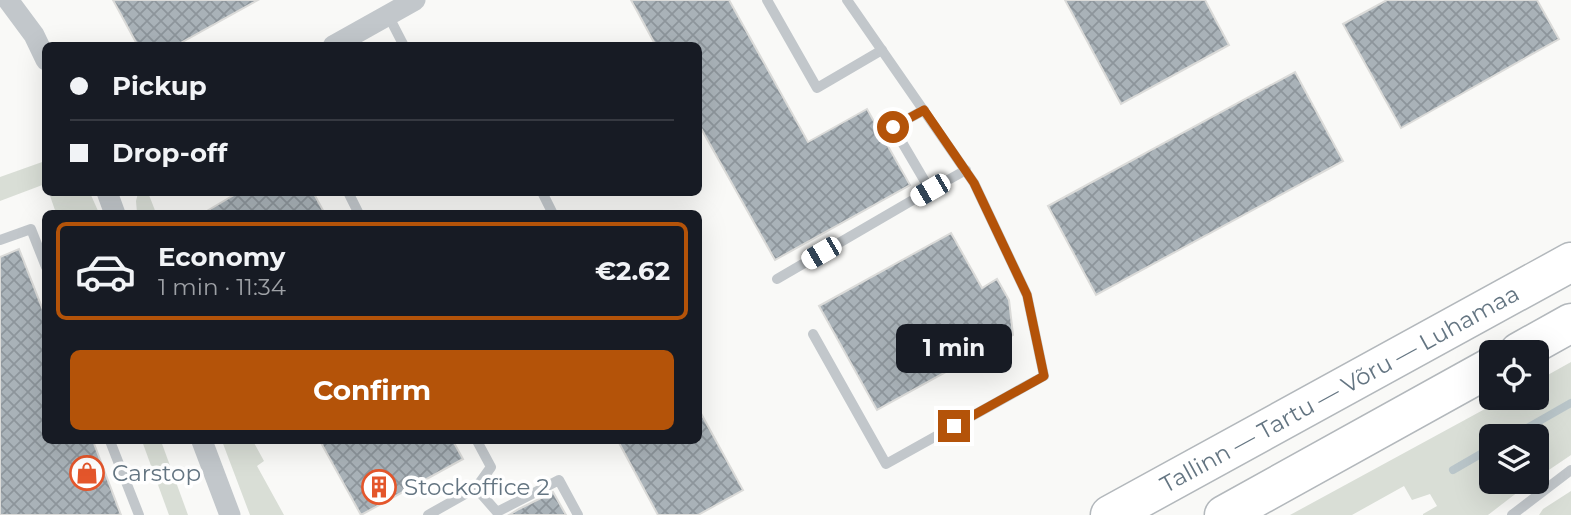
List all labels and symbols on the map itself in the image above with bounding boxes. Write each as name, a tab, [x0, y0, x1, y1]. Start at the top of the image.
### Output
route start	[877, 111, 909, 143]
car	[907, 170, 954, 210]
car	[798, 233, 845, 273]
street label: Tallinn — Tartu — Võru — Luhamaa	[1155, 279, 1524, 499]
callout: 1 min	[896, 324, 1012, 374]
route end	[938, 410, 970, 442]
shop icon: Carstop	[68, 454, 106, 492]
place label: Carstop	[112, 459, 201, 487]
building icon: Stockoffice 2	[360, 468, 398, 506]
place label: Stockoffice 2	[404, 473, 549, 501]

